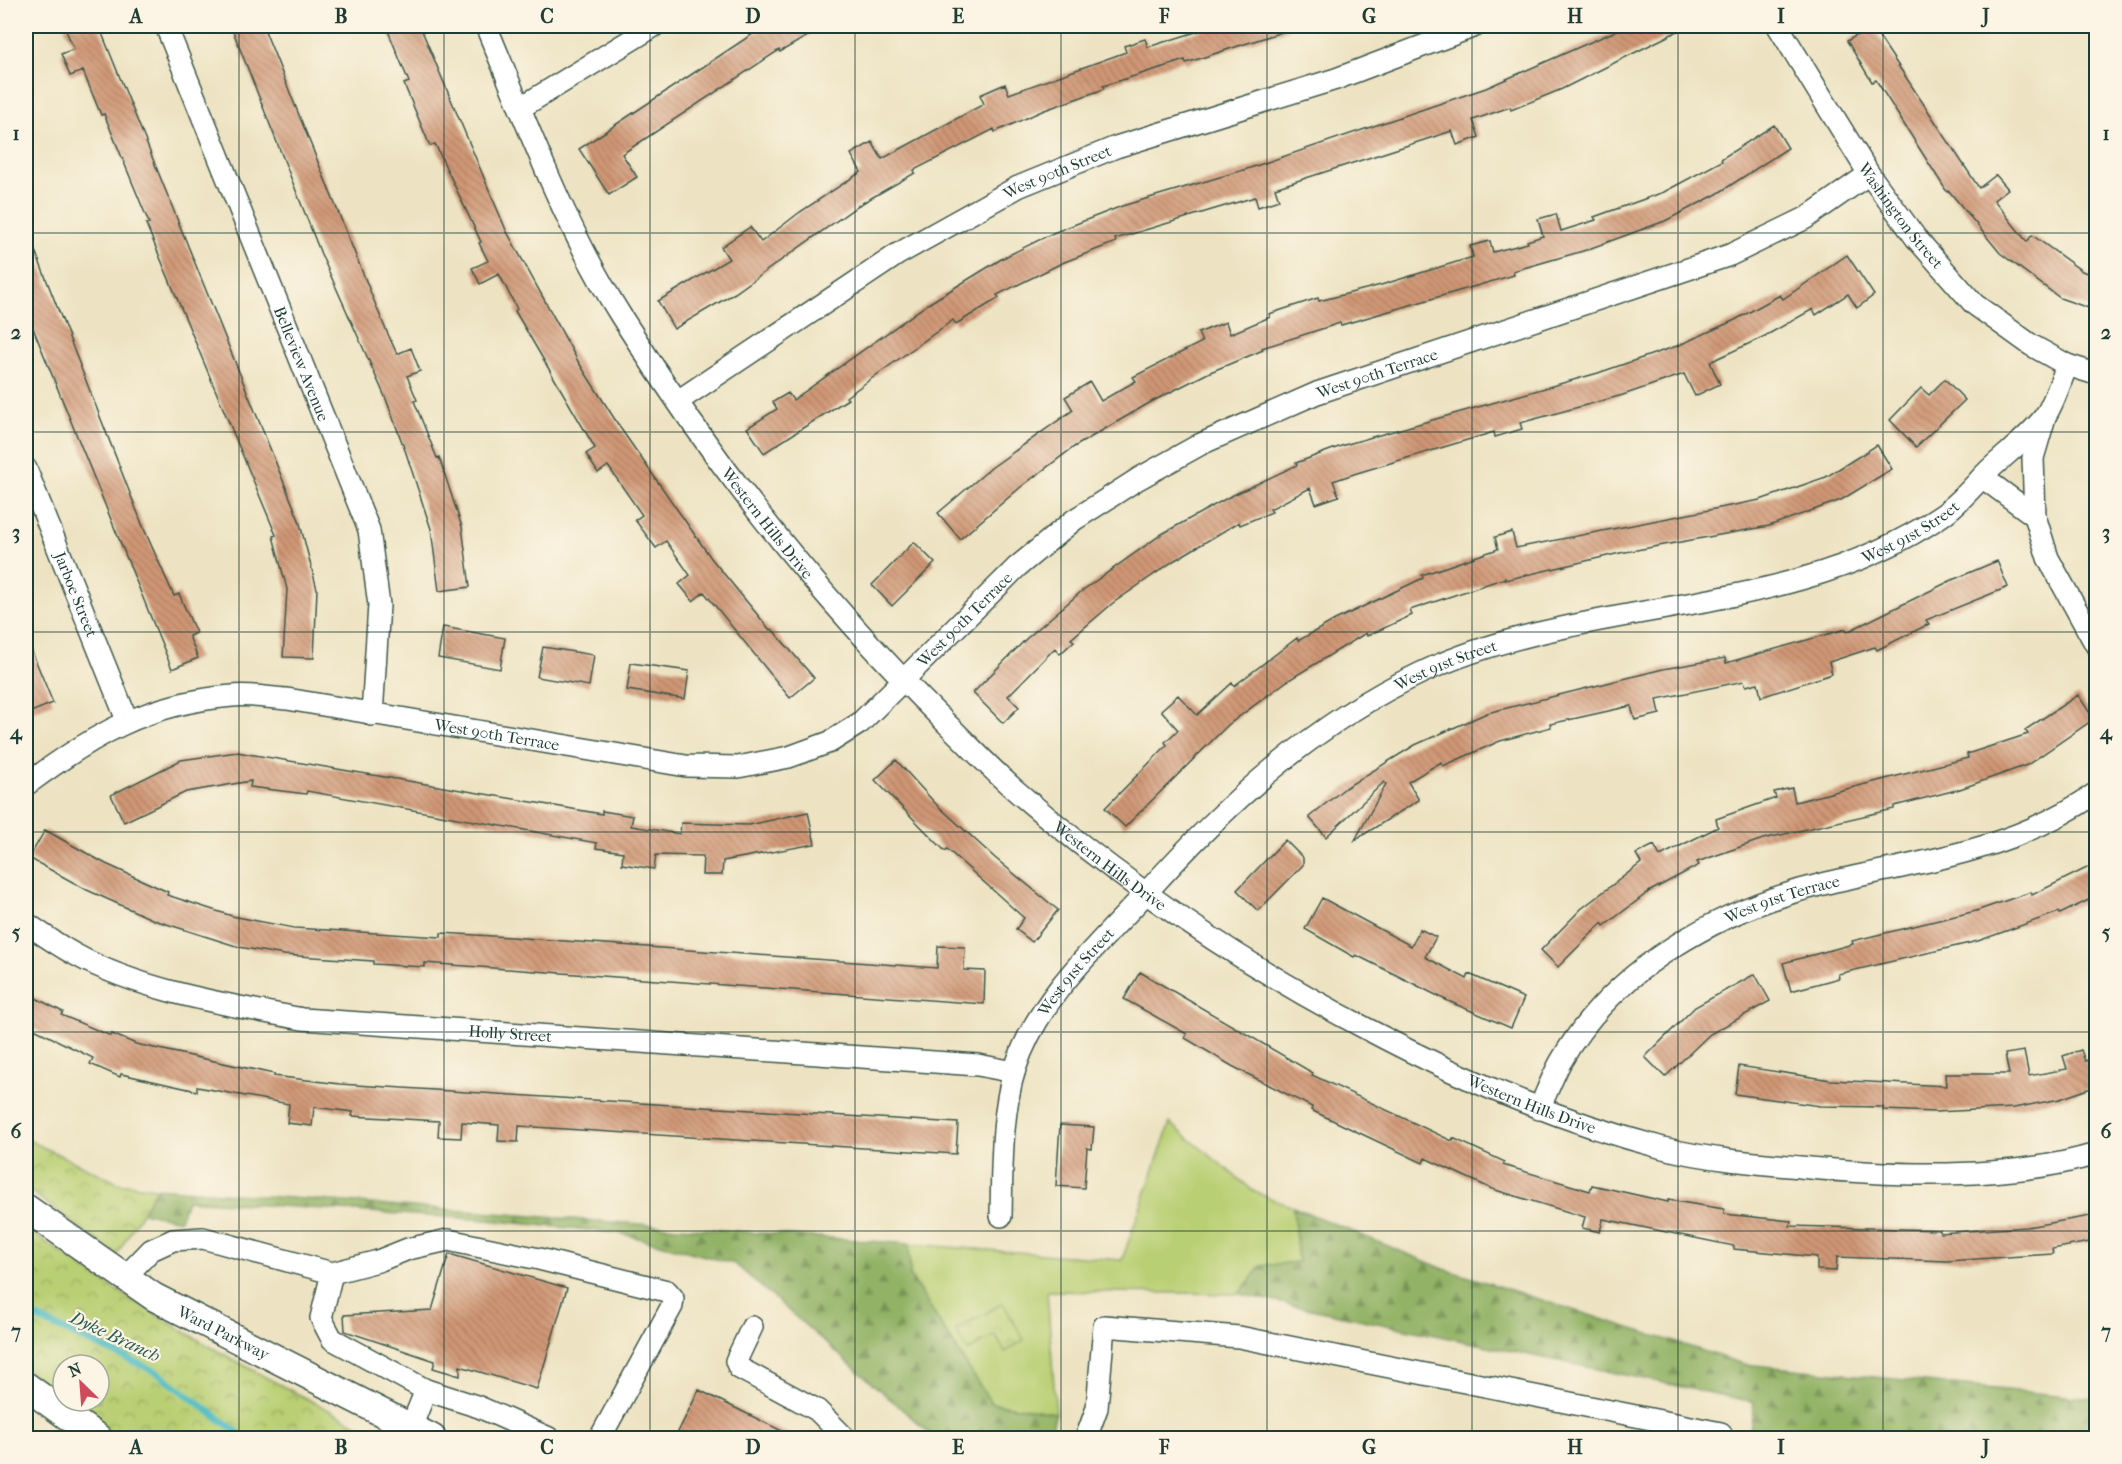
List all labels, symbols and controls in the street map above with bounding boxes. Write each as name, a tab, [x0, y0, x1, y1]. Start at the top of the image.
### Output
text: A	[128, 5, 144, 28]
text: B	[334, 5, 348, 28]
text: C	[540, 5, 554, 28]
text: D	[745, 5, 761, 28]
text: E	[952, 5, 964, 28]
text: F	[1158, 5, 1170, 28]
text: G	[1362, 5, 1376, 28]
text: H	[1567, 5, 1583, 28]
text: I	[1777, 5, 1785, 28]
text: J	[1980, 5, 1990, 28]
text: 1	[12, 122, 20, 145]
text: 1	[2102, 122, 2110, 145]
street label: West 90th Street	[999, 140, 1114, 203]
street label: Washington Street	[1854, 158, 1948, 272]
street label: Belleview Avenue	[270, 303, 334, 424]
text: 2	[11, 321, 21, 344]
text: 2	[2101, 321, 2111, 344]
street label: West 90th Terrace	[1313, 344, 1440, 402]
street label: Western Hills Drive	[717, 463, 818, 582]
street label: West 91st Street	[1858, 496, 1963, 567]
text: 3	[12, 521, 20, 544]
text: 3	[2102, 521, 2110, 544]
street label: Jarboe Street	[50, 547, 102, 640]
street label: West 90th Terrace	[912, 568, 1016, 671]
street label: West 91st Street	[1390, 635, 1499, 695]
street label: West 90th Terrace	[432, 714, 561, 754]
text: 4	[9, 721, 23, 745]
text: 4	[2099, 721, 2113, 745]
street label: Western Hills Drive	[1049, 816, 1170, 914]
street label: West 91st Terrace	[1721, 871, 1841, 927]
text: 5	[12, 921, 21, 944]
text: 5	[2102, 921, 2111, 944]
street label: West 91st Street	[1033, 923, 1118, 1020]
street label: Holly Street	[468, 1021, 553, 1045]
street label: Western Hills Drive	[1464, 1070, 1599, 1137]
text: 6	[11, 1120, 23, 1143]
text: 6	[2101, 1120, 2113, 1143]
street label: Ward Parkway	[174, 1301, 273, 1364]
water label: Dyke Branch	[66, 1307, 163, 1367]
text: 7	[10, 1320, 21, 1343]
text: 7	[2100, 1320, 2111, 1343]
north arrow	[51, 1353, 111, 1413]
text: N	[65, 1358, 85, 1381]
text: A	[128, 1436, 144, 1459]
text: B	[334, 1436, 348, 1459]
text: C	[540, 1436, 554, 1459]
text: D	[745, 1436, 761, 1459]
text: E	[952, 1436, 964, 1459]
text: F	[1158, 1436, 1170, 1459]
text: G	[1362, 1436, 1376, 1459]
text: H	[1567, 1436, 1583, 1459]
text: I	[1777, 1436, 1785, 1459]
text: J	[1980, 1436, 1990, 1459]

